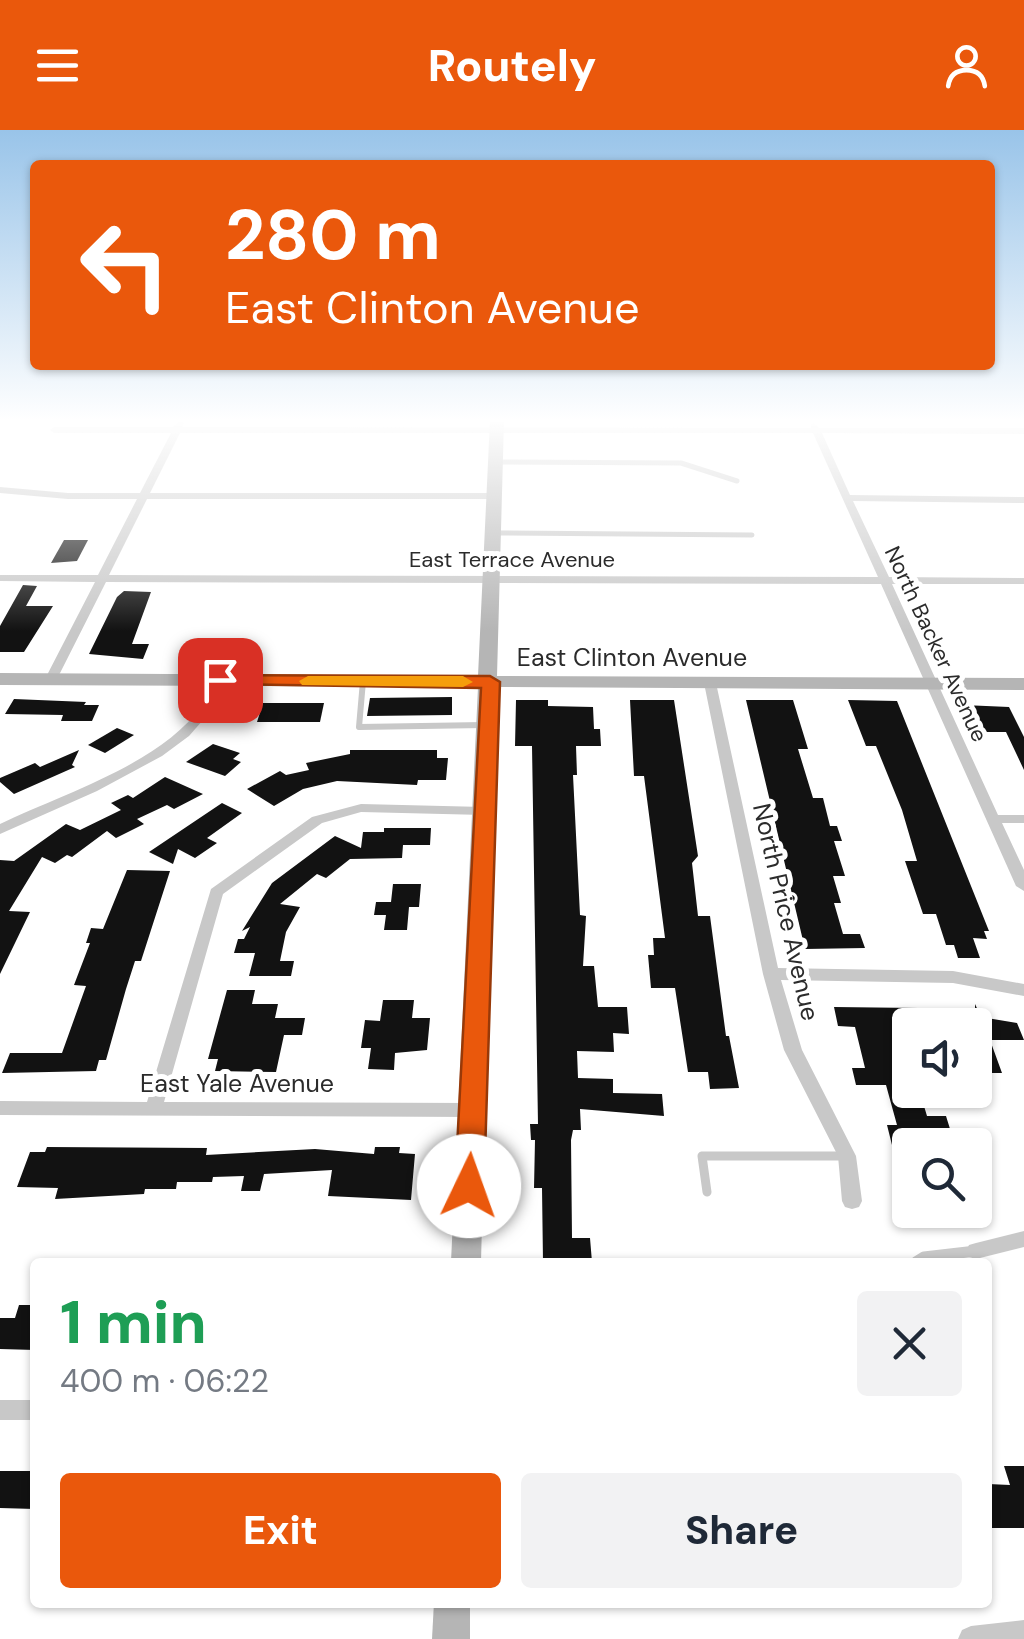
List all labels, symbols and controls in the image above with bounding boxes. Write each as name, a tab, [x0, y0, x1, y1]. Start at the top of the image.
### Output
text: Routely	[428, 36, 596, 95]
icon: menu	[30, 38, 85, 93]
icon: person	[939, 38, 994, 93]
text: 280 m	[225, 190, 441, 281]
icon: left	[60, 200, 190, 330]
text: East Clinton Avenue	[225, 278, 639, 337]
street label: North Backer Avenue	[878, 541, 994, 747]
street label: East Terrace Avenue	[409, 545, 615, 574]
pin	[178, 638, 263, 723]
street label: East Clinton Avenue	[517, 641, 747, 674]
icon: arrive	[193, 653, 248, 708]
street label: North Price Avenue	[745, 800, 827, 1024]
map controls	[892, 1008, 992, 1228]
button: sound	[892, 1008, 992, 1108]
street label: East Yale Avenue	[140, 1067, 334, 1100]
button: search	[892, 1128, 992, 1228]
position arrow	[417, 1134, 521, 1238]
text: 1 min	[60, 1283, 207, 1362]
button: close	[857, 1291, 962, 1396]
text: 400 m · 06:22	[60, 1360, 269, 1402]
button: Exit	[60, 1473, 501, 1588]
button: Share	[521, 1473, 962, 1588]

